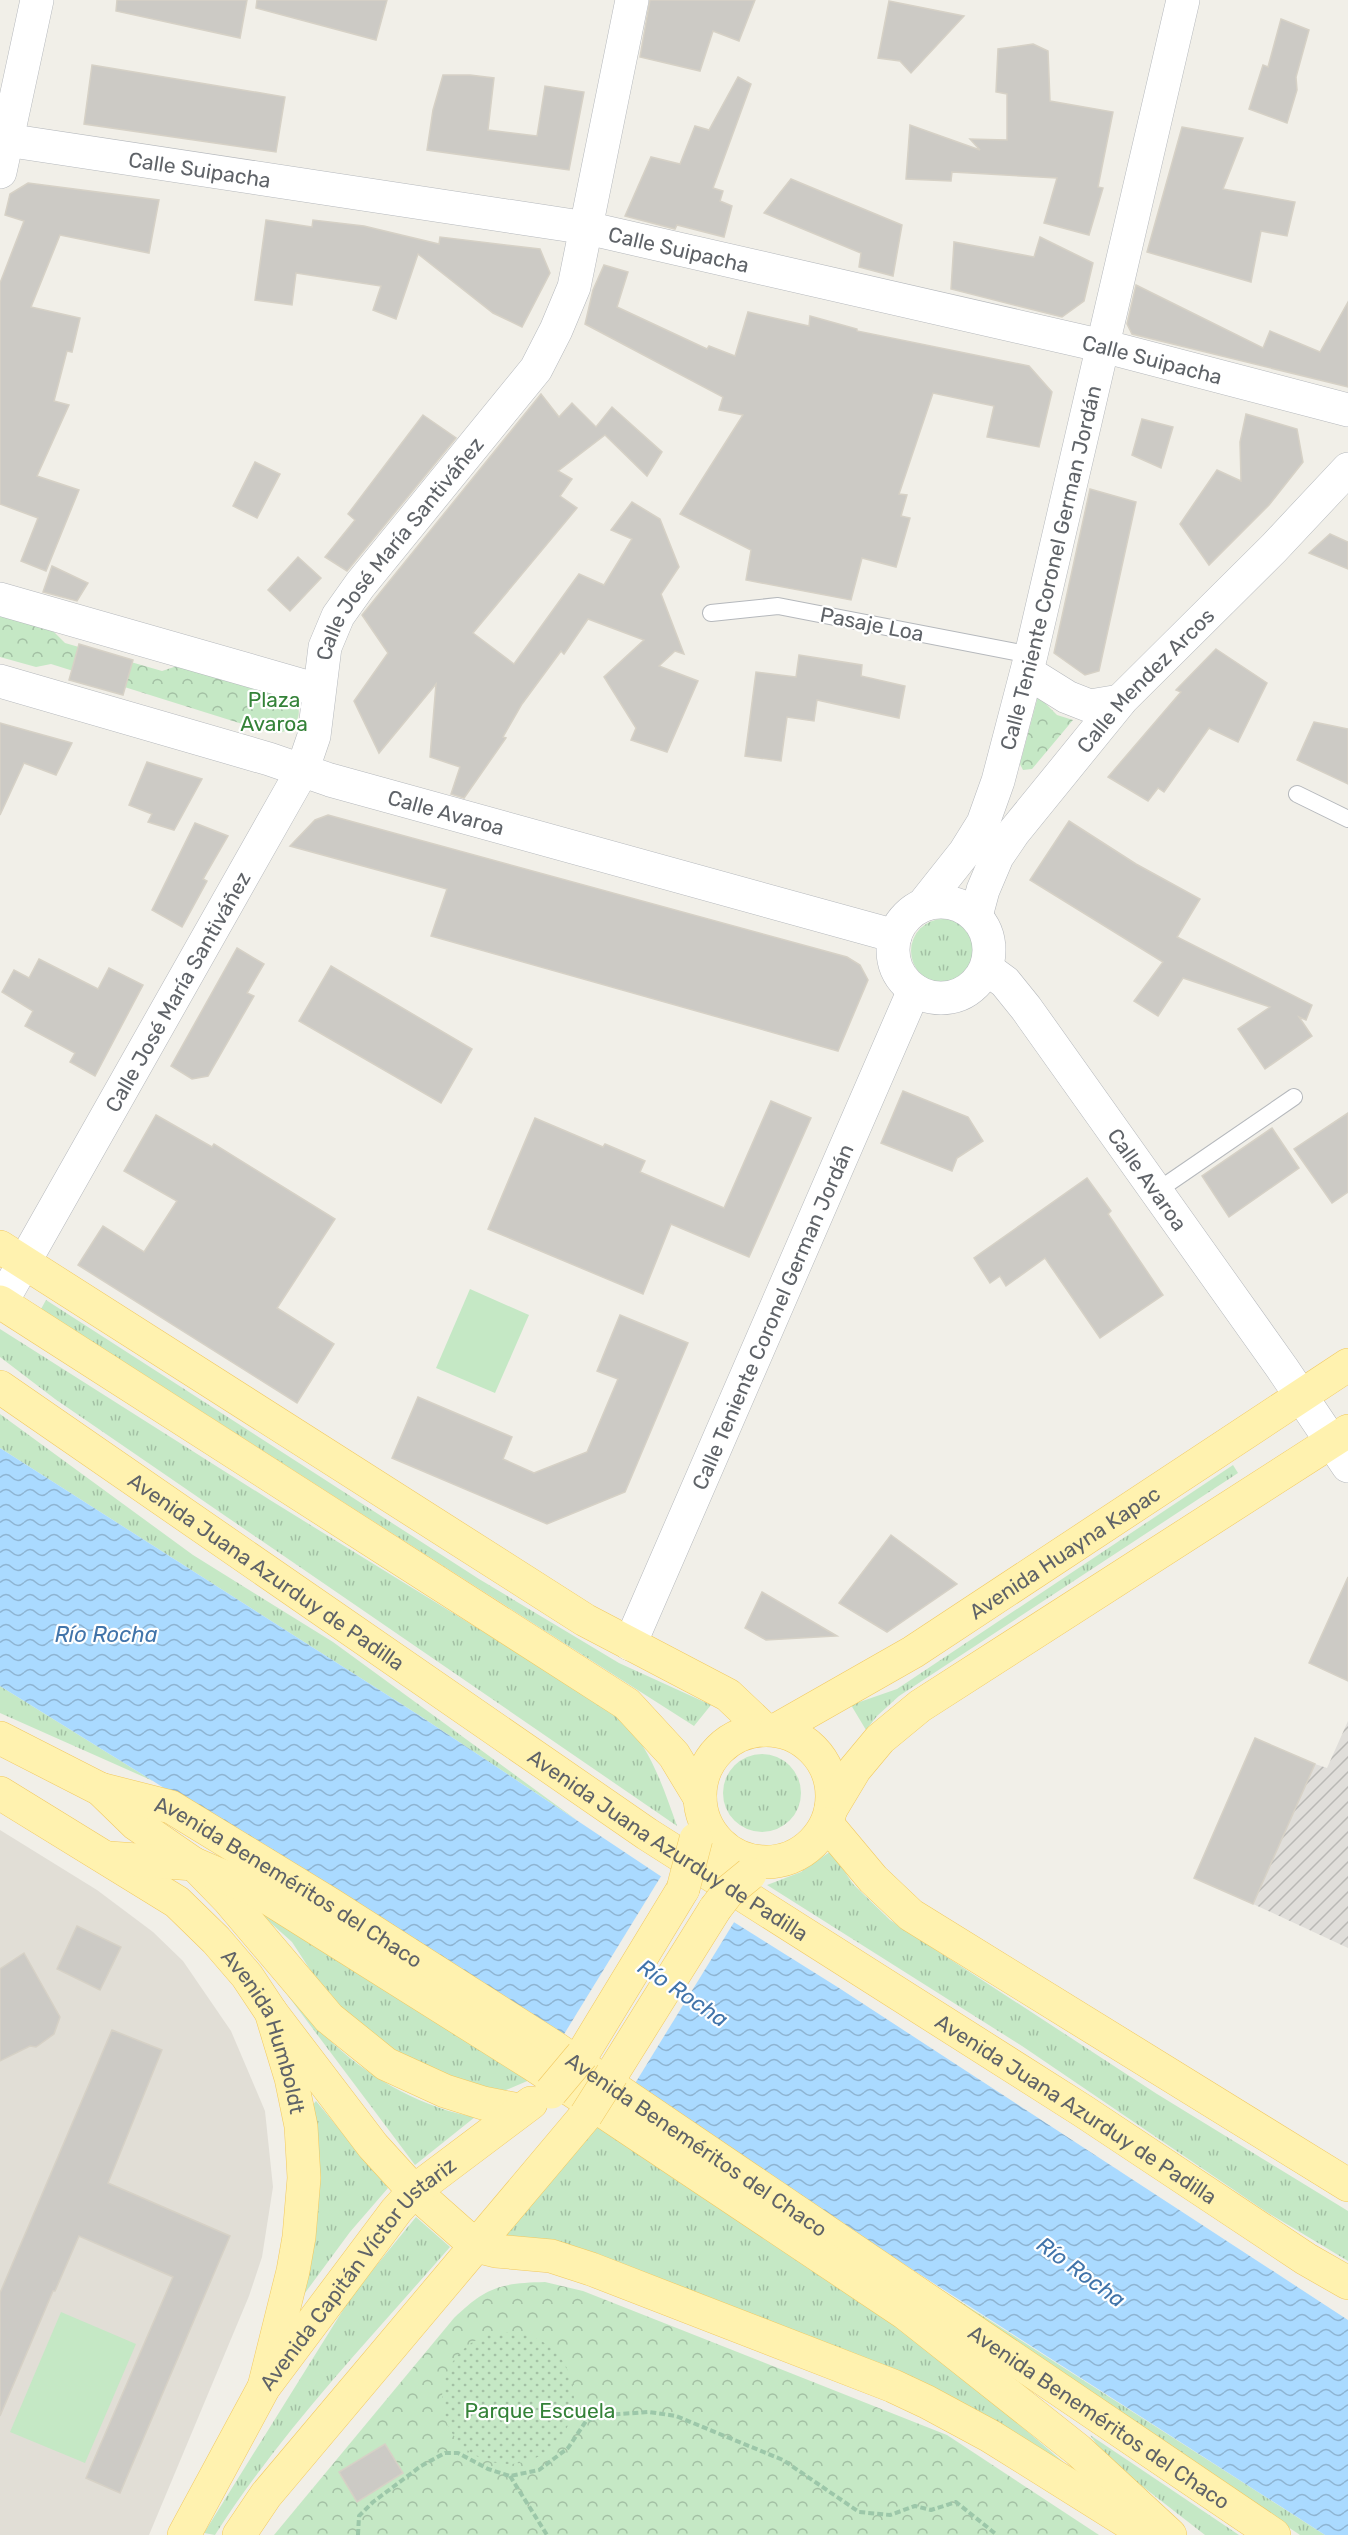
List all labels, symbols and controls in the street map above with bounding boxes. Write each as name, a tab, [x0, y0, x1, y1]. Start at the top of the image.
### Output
street label: Calle Suipacha	[127, 146, 273, 192]
street label: Calle Suipacha	[606, 221, 752, 277]
street label: Calle Suipacha	[1080, 329, 1225, 389]
street label: Calle Teniente Coronel German Jordán	[994, 383, 1106, 753]
street label: Calle José María Santiváñez	[311, 432, 488, 662]
street label: Pasaje Loa	[818, 602, 926, 646]
street label: Calle Mendez Arcos	[1071, 602, 1219, 757]
park label: Plaza Avaroa	[240, 687, 308, 736]
street label: Calle Avaroa	[385, 784, 507, 840]
street label: Calle José María Santiváñez	[99, 867, 255, 1116]
street label: Calle Avaroa	[1103, 1123, 1193, 1235]
street label: Calle Teniente Coronel German Jordán	[686, 1140, 858, 1493]
street label: Avenida Juana Azurduy de Padilla	[124, 1467, 410, 1675]
street label: Avenida Huayna Kapac	[964, 1480, 1164, 1624]
water label: Río Rocha	[54, 1621, 158, 1648]
street label: Avenida Juana Azurduy de Padilla	[523, 1743, 813, 1946]
street label: Avenida Beneméritos del Chaco	[152, 1791, 427, 1972]
street label: Avenida Humboldt	[217, 1944, 311, 2116]
water label: Río Rocha	[633, 1953, 733, 2033]
street label: Avenida Juana Azurduy de Padilla	[931, 2008, 1222, 2209]
street label: Avenida Beneméritos del Chaco	[562, 2047, 832, 2241]
street label: Avenida Capitán Víctor Ustariz	[254, 2152, 461, 2395]
water label: Río Rocha	[1031, 2231, 1131, 2313]
street label: Avenida Beneméritos del Chaco	[964, 2319, 1235, 2514]
park label: Parque Escuela	[465, 2398, 615, 2423]

